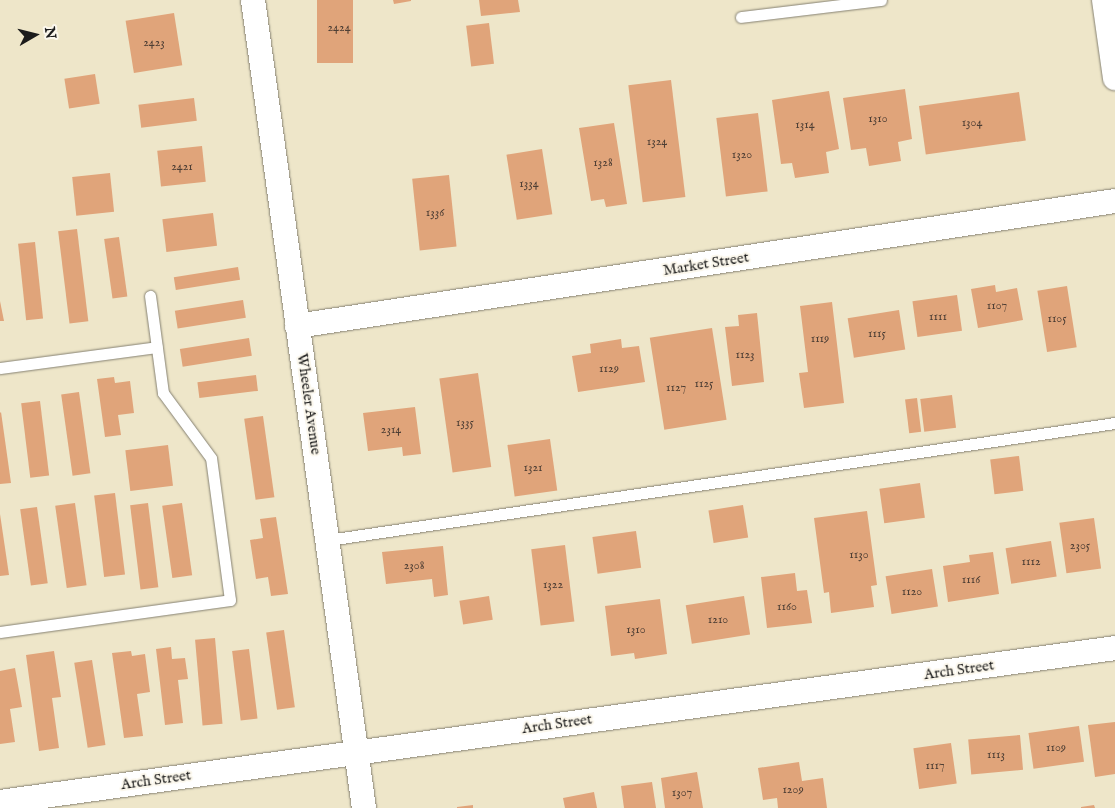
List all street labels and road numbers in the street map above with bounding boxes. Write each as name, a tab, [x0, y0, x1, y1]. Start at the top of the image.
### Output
street label: Market Street	[662, 248, 750, 280]
street label: Wheeler Avenue	[293, 352, 325, 456]
street label: Arch Street	[923, 656, 995, 684]
street label: Arch Street	[521, 710, 593, 738]
street label: Arch Street	[120, 766, 192, 794]

